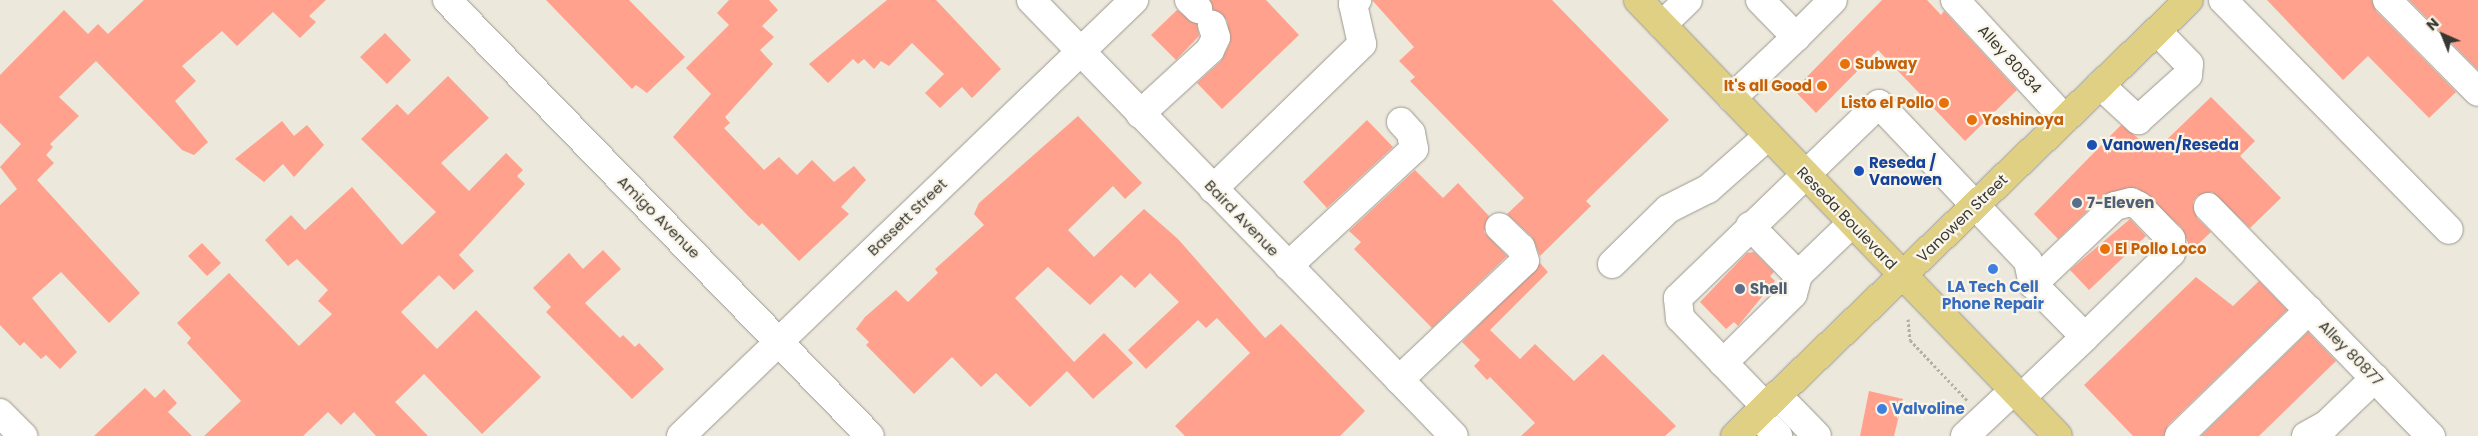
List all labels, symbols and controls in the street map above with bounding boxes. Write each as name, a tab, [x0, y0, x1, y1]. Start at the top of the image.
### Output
north arrow	[2418, 10, 2468, 60]
text: N	[2422, 13, 2443, 35]
street label: Alley 80834	[1975, 21, 2045, 97]
place label: Subway	[1855, 55, 1917, 73]
marker: Subway	[1839, 58, 1851, 70]
place label: It's all Good	[1724, 77, 1812, 95]
marker: It's all Good	[1816, 80, 1828, 92]
place label: Listo el Pollo	[1841, 94, 1934, 112]
marker: Listo el Pollo	[1938, 97, 1950, 109]
place label: Yoshinoya	[1982, 111, 2064, 129]
marker: Yoshinoya	[1966, 114, 1978, 126]
place label: Vanowen/Reseda	[2102, 136, 2239, 154]
marker: Vanowen/Reseda	[2086, 139, 2098, 151]
place label: Reseda / Vanowen	[1869, 153, 1942, 188]
street label: Reseda Boulevard	[1793, 163, 1901, 273]
marker: Reseda / Vanowen	[1853, 165, 1865, 177]
street label: Vanowen Street	[1913, 170, 2011, 266]
street label: Amigo Avenue	[614, 172, 704, 262]
street label: Bassett Street	[864, 175, 950, 259]
street label: Baird Avenue	[1201, 176, 1283, 260]
place label: 7-Eleven	[2087, 194, 2154, 212]
marker: 7-Eleven	[2071, 197, 2083, 209]
place label: El Pollo Loco	[2115, 240, 2207, 258]
marker: El Pollo Loco	[2099, 243, 2111, 255]
marker: LA Tech Cell Phone Repair	[1987, 263, 1999, 275]
place label: LA Tech Cell Phone Repair	[1942, 277, 2044, 312]
place label: Shell	[1750, 280, 1787, 298]
marker: Shell	[1734, 283, 1746, 295]
street label: Alley 80877	[2315, 317, 2387, 389]
place label: Valvoline	[1892, 400, 1965, 418]
marker: Valvoline	[1876, 403, 1888, 415]

